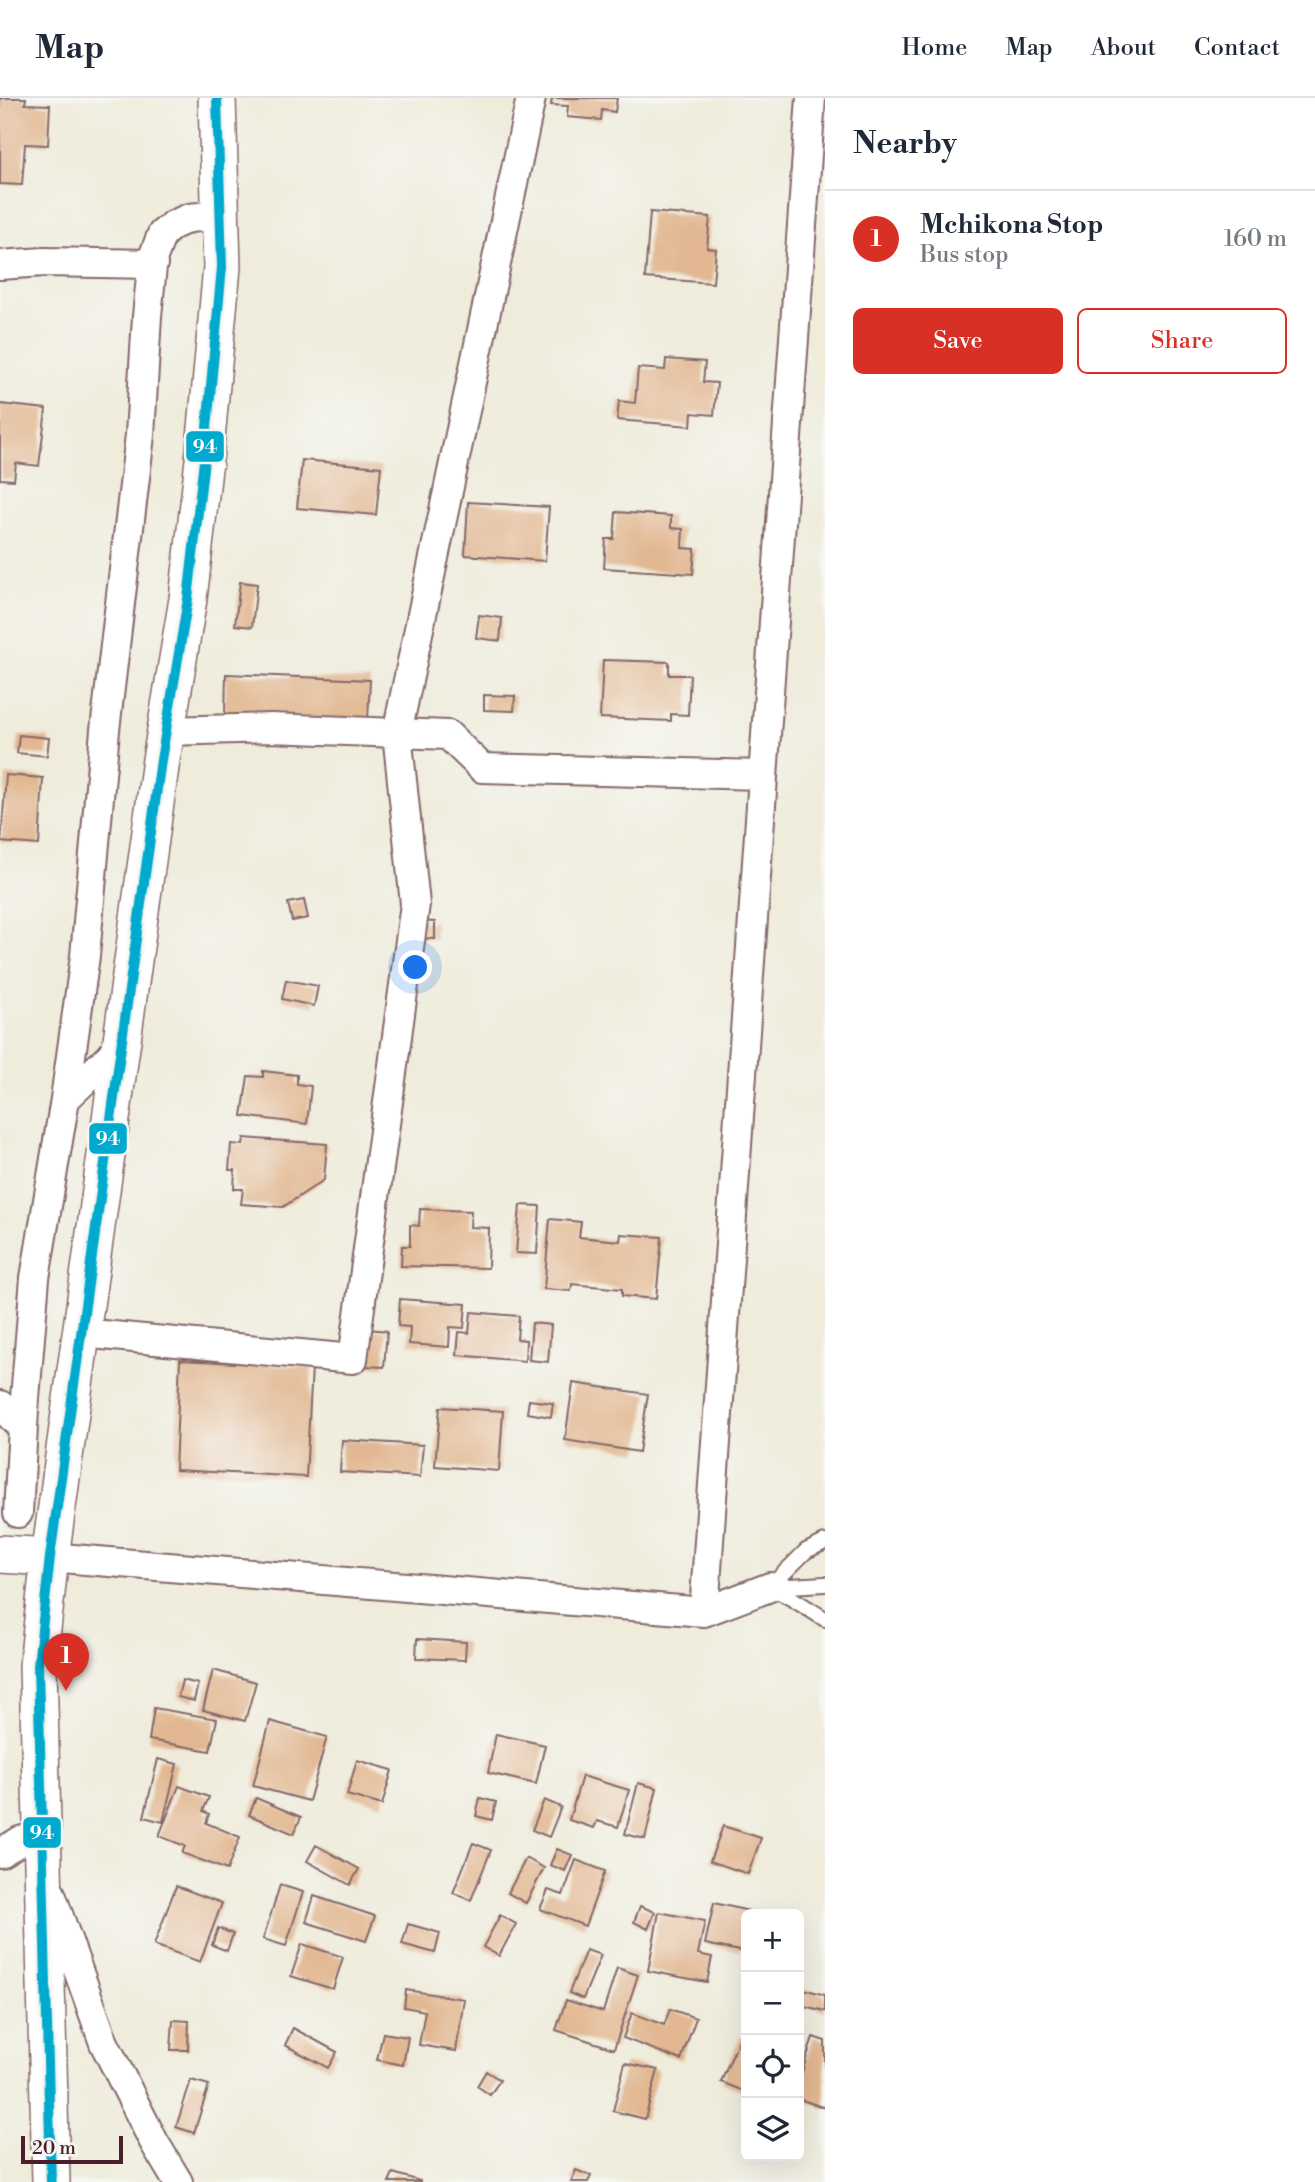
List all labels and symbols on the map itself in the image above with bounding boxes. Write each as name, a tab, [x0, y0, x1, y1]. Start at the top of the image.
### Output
line badge: 94	[185, 430, 225, 463]
text: 94	[193, 435, 217, 459]
your location	[398, 950, 432, 984]
line badge: 94	[88, 1122, 128, 1155]
text: 94	[96, 1127, 120, 1151]
pin: 1	[43, 1633, 89, 1691]
line badge: 94	[22, 1816, 62, 1849]
text: 94	[30, 1821, 54, 1845]
scale bar	[21, 2133, 122, 2165]

